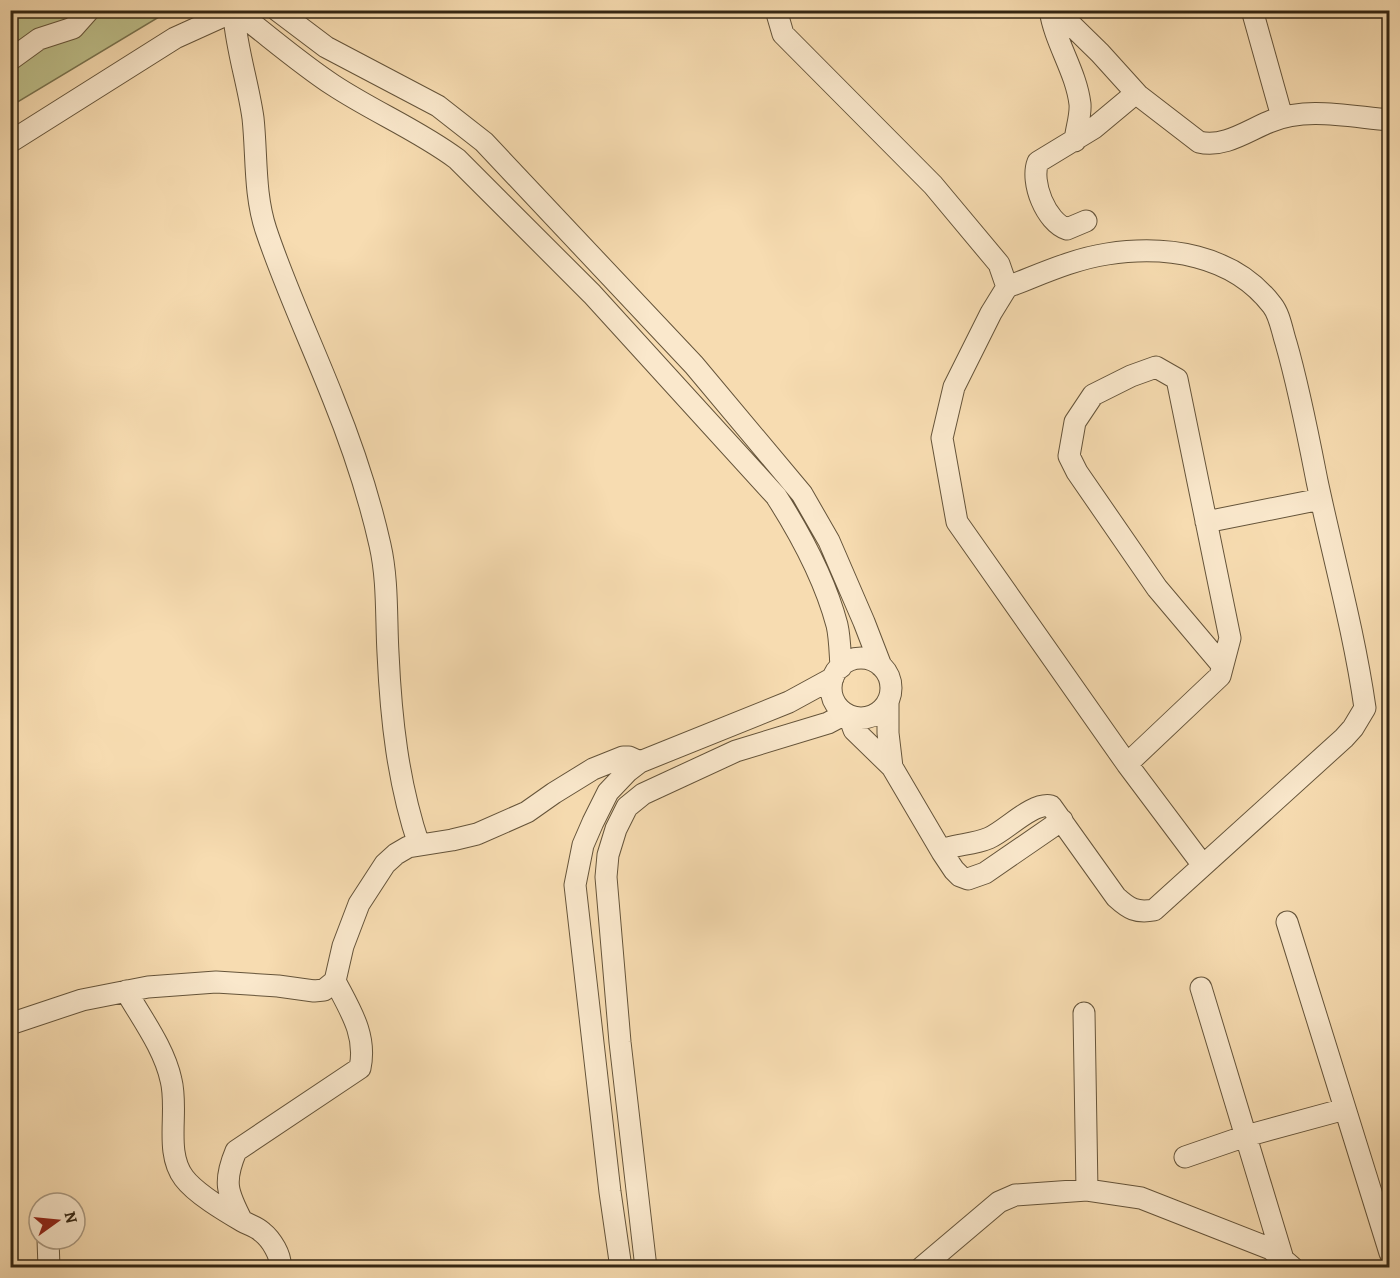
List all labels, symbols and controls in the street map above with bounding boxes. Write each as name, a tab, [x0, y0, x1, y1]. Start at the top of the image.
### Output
north arrow	[27, 1191, 87, 1251]
text: N	[58, 1209, 83, 1226]

